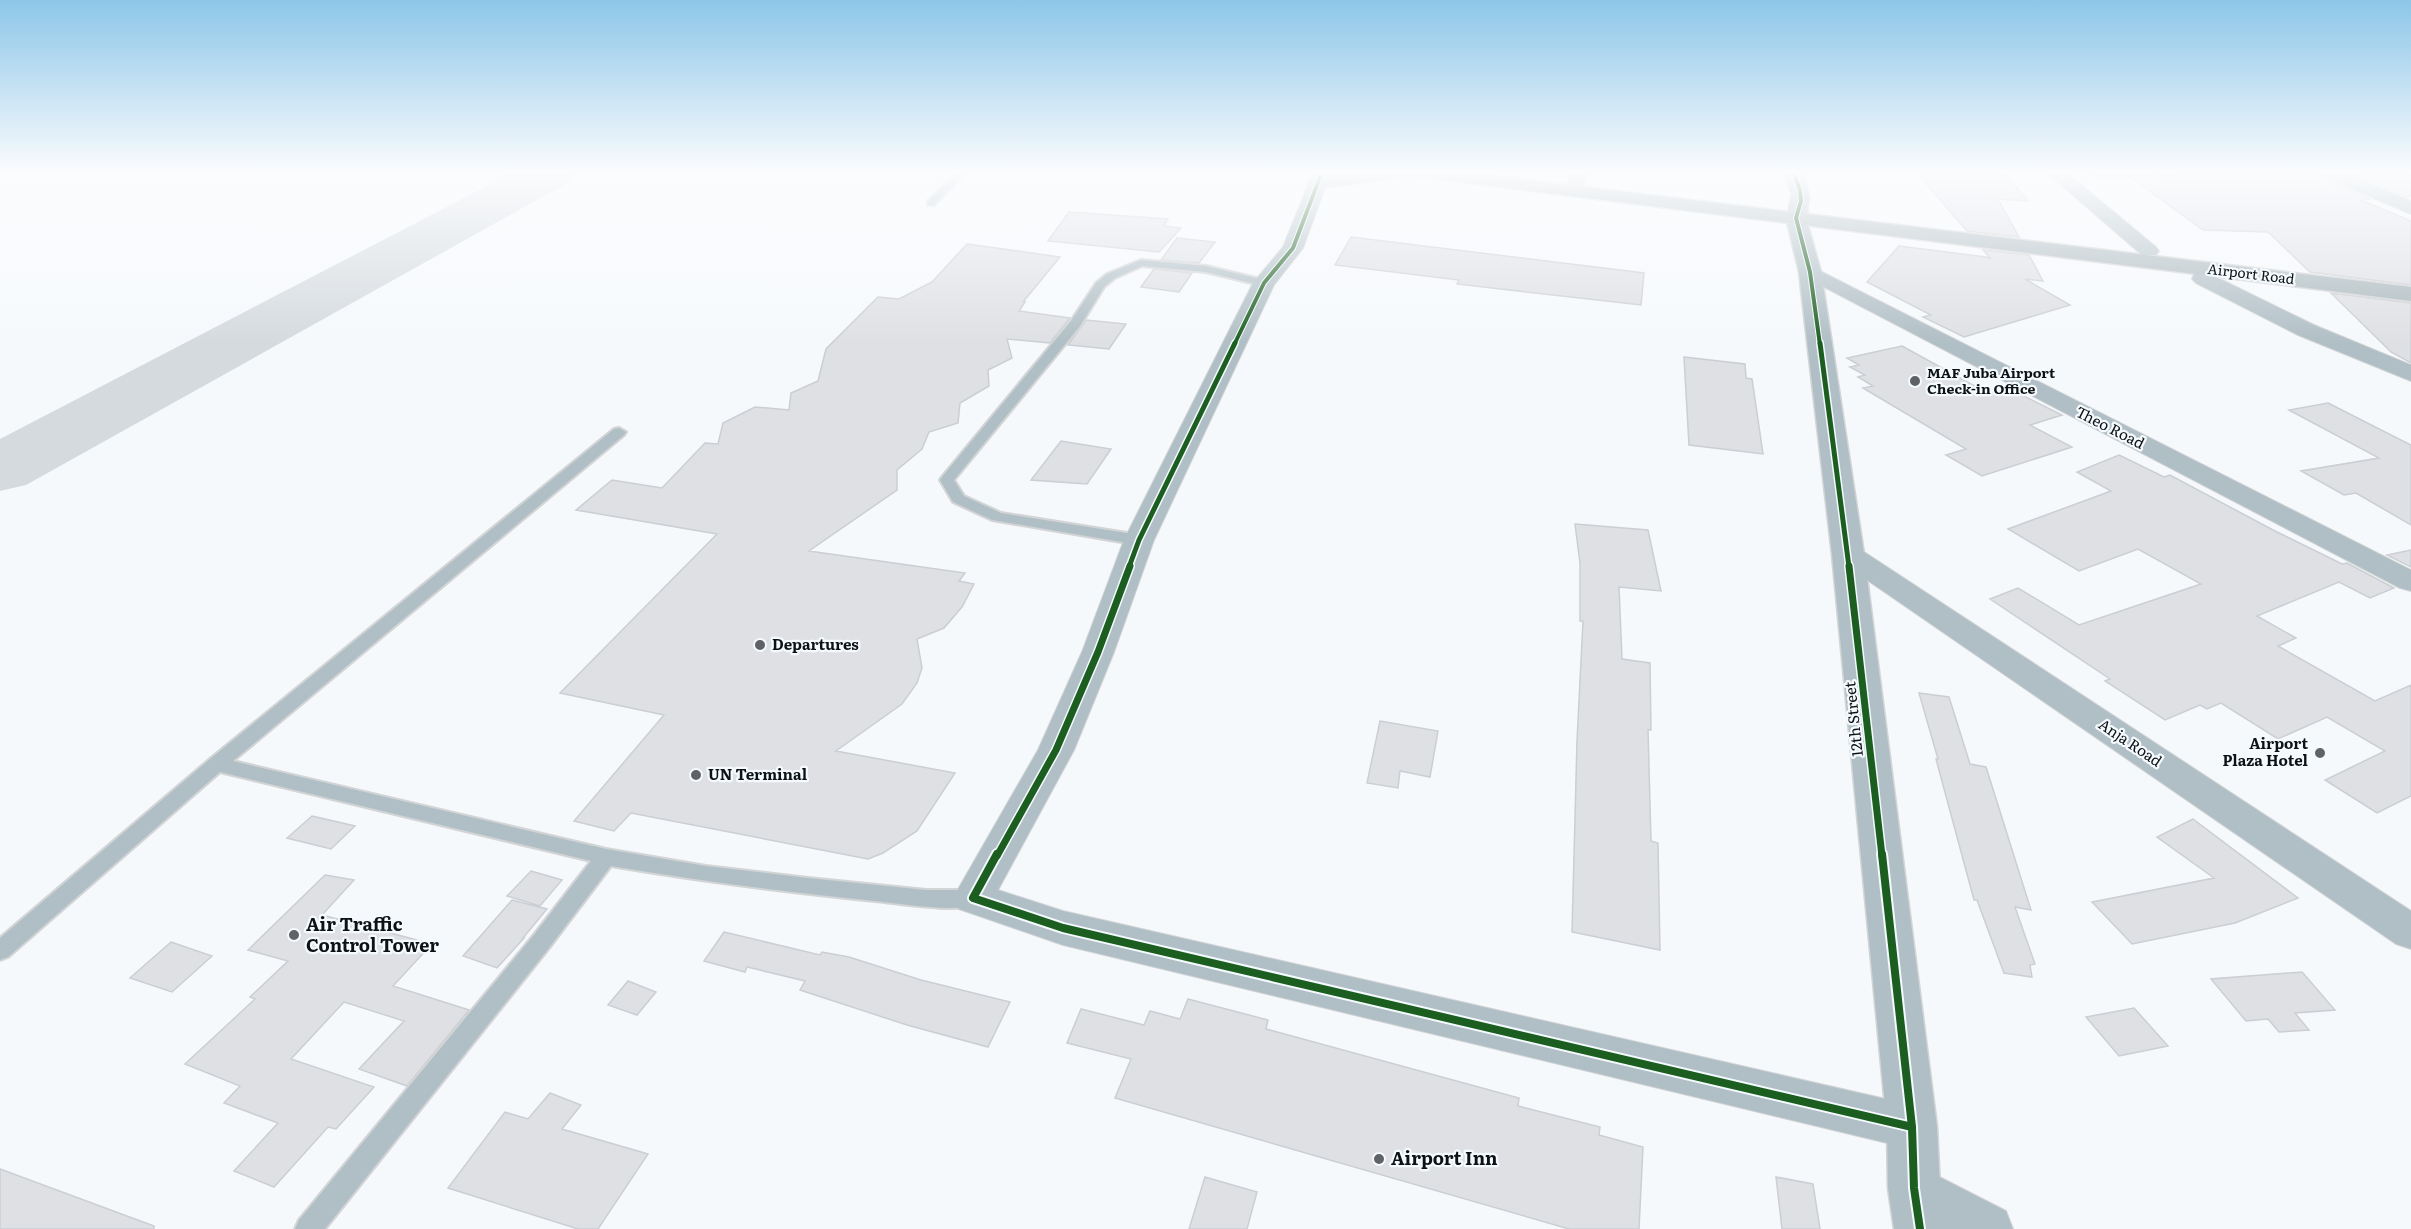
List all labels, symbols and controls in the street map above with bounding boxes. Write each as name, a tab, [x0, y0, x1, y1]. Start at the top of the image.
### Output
street label: Airport Road	[2207, 258, 2296, 288]
place label: MAF Juba Airport Check-in Office	[1927, 362, 2056, 398]
marker: MAF Juba Airport Check-in Office	[1908, 374, 1922, 388]
street label: Theo Road	[2072, 400, 2149, 454]
place label: Departures	[772, 632, 859, 655]
marker: Departures	[753, 638, 767, 652]
street label: 12th Street	[1837, 680, 1868, 758]
street label: Anja Road	[2094, 712, 2167, 772]
place label: Airport Plaza Hotel	[2222, 731, 2309, 771]
marker: Airport Plaza Hotel	[2313, 746, 2327, 760]
place label: UN Terminal	[708, 762, 808, 785]
marker: UN Terminal	[689, 768, 703, 782]
place label: Air Traffic Control Tower	[306, 910, 439, 958]
marker: Air Traffic Control Tower	[287, 928, 301, 942]
place label: Airport Inn	[1391, 1144, 1498, 1171]
marker: Airport Inn	[1372, 1152, 1386, 1166]

